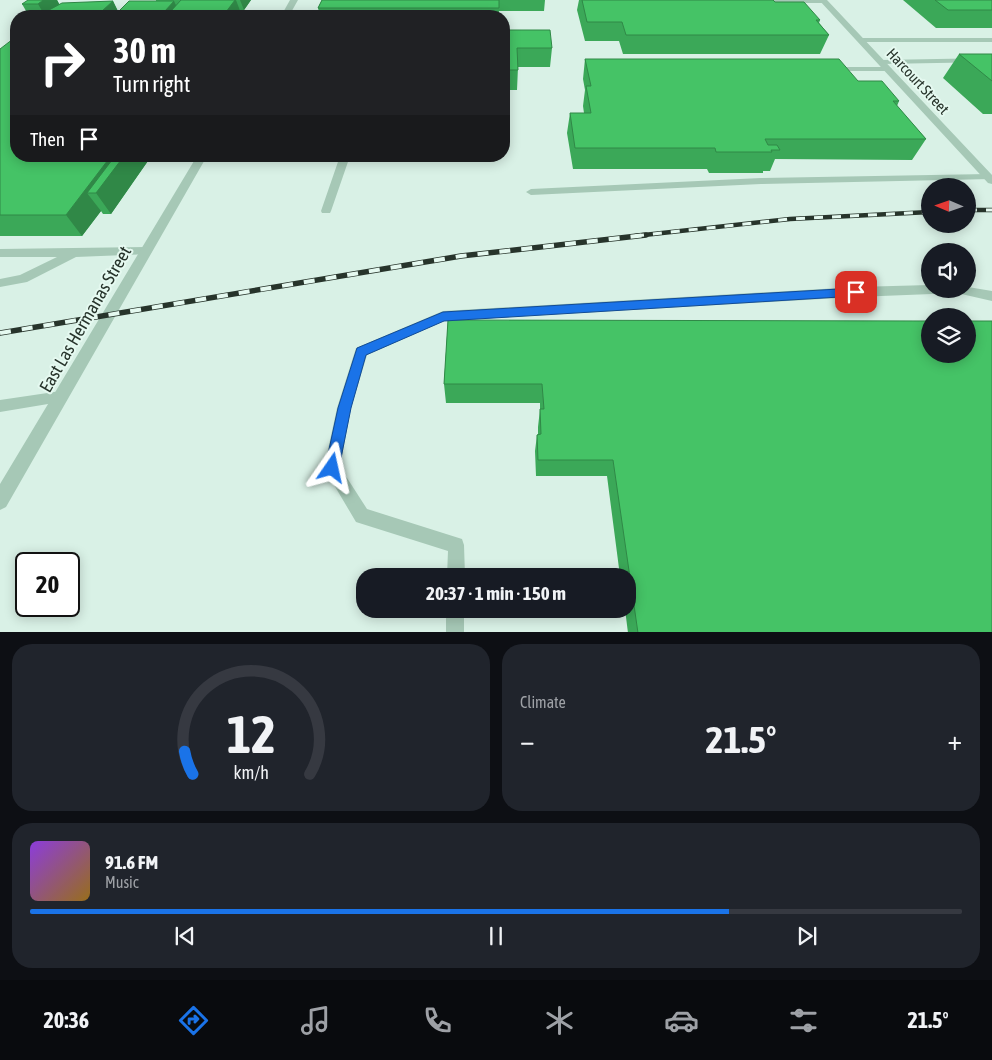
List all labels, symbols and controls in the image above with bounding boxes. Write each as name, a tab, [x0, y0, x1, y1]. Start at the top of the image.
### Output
icon: right	[30, 30, 95, 95]
text: 30 m	[113, 30, 176, 70]
street label: Harcourt Street	[883, 45, 953, 117]
text: Turn right	[113, 71, 190, 97]
icon: arrive	[75, 125, 103, 153]
text: Then	[30, 128, 65, 150]
north arrow	[921, 178, 976, 232]
map controls	[921, 178, 976, 363]
street label: East Las Hermanas Street	[35, 242, 135, 396]
button: sound	[921, 243, 976, 298]
pin	[835, 271, 877, 313]
icon: arrive	[842, 278, 870, 306]
button: layers	[921, 308, 976, 363]
position arrow	[305, 441, 357, 493]
speed limit sign: 20	[15, 552, 80, 617]
text: 20:37 · 1 min · 150 m	[426, 582, 566, 604]
text: Climate	[520, 693, 566, 711]
text: 12	[227, 704, 275, 764]
text: 21.5°	[706, 718, 776, 761]
text: −	[520, 724, 535, 756]
text: +	[947, 724, 962, 756]
text: km/h	[233, 762, 269, 783]
text: 91.6 FM	[105, 851, 158, 873]
text: Music	[105, 873, 139, 891]
icon: previous	[171, 922, 199, 950]
icon: pause	[482, 922, 510, 950]
icon: next	[793, 922, 821, 950]
icon: directions	[176, 1003, 211, 1038]
icon: music	[298, 1003, 333, 1038]
icon: phone	[420, 1003, 455, 1038]
icon: climate	[542, 1003, 577, 1038]
icon: car	[664, 1003, 699, 1038]
icon: filters	[786, 1003, 821, 1038]
text: 20:36	[43, 1007, 89, 1033]
text: 21.5°	[908, 1007, 949, 1033]

